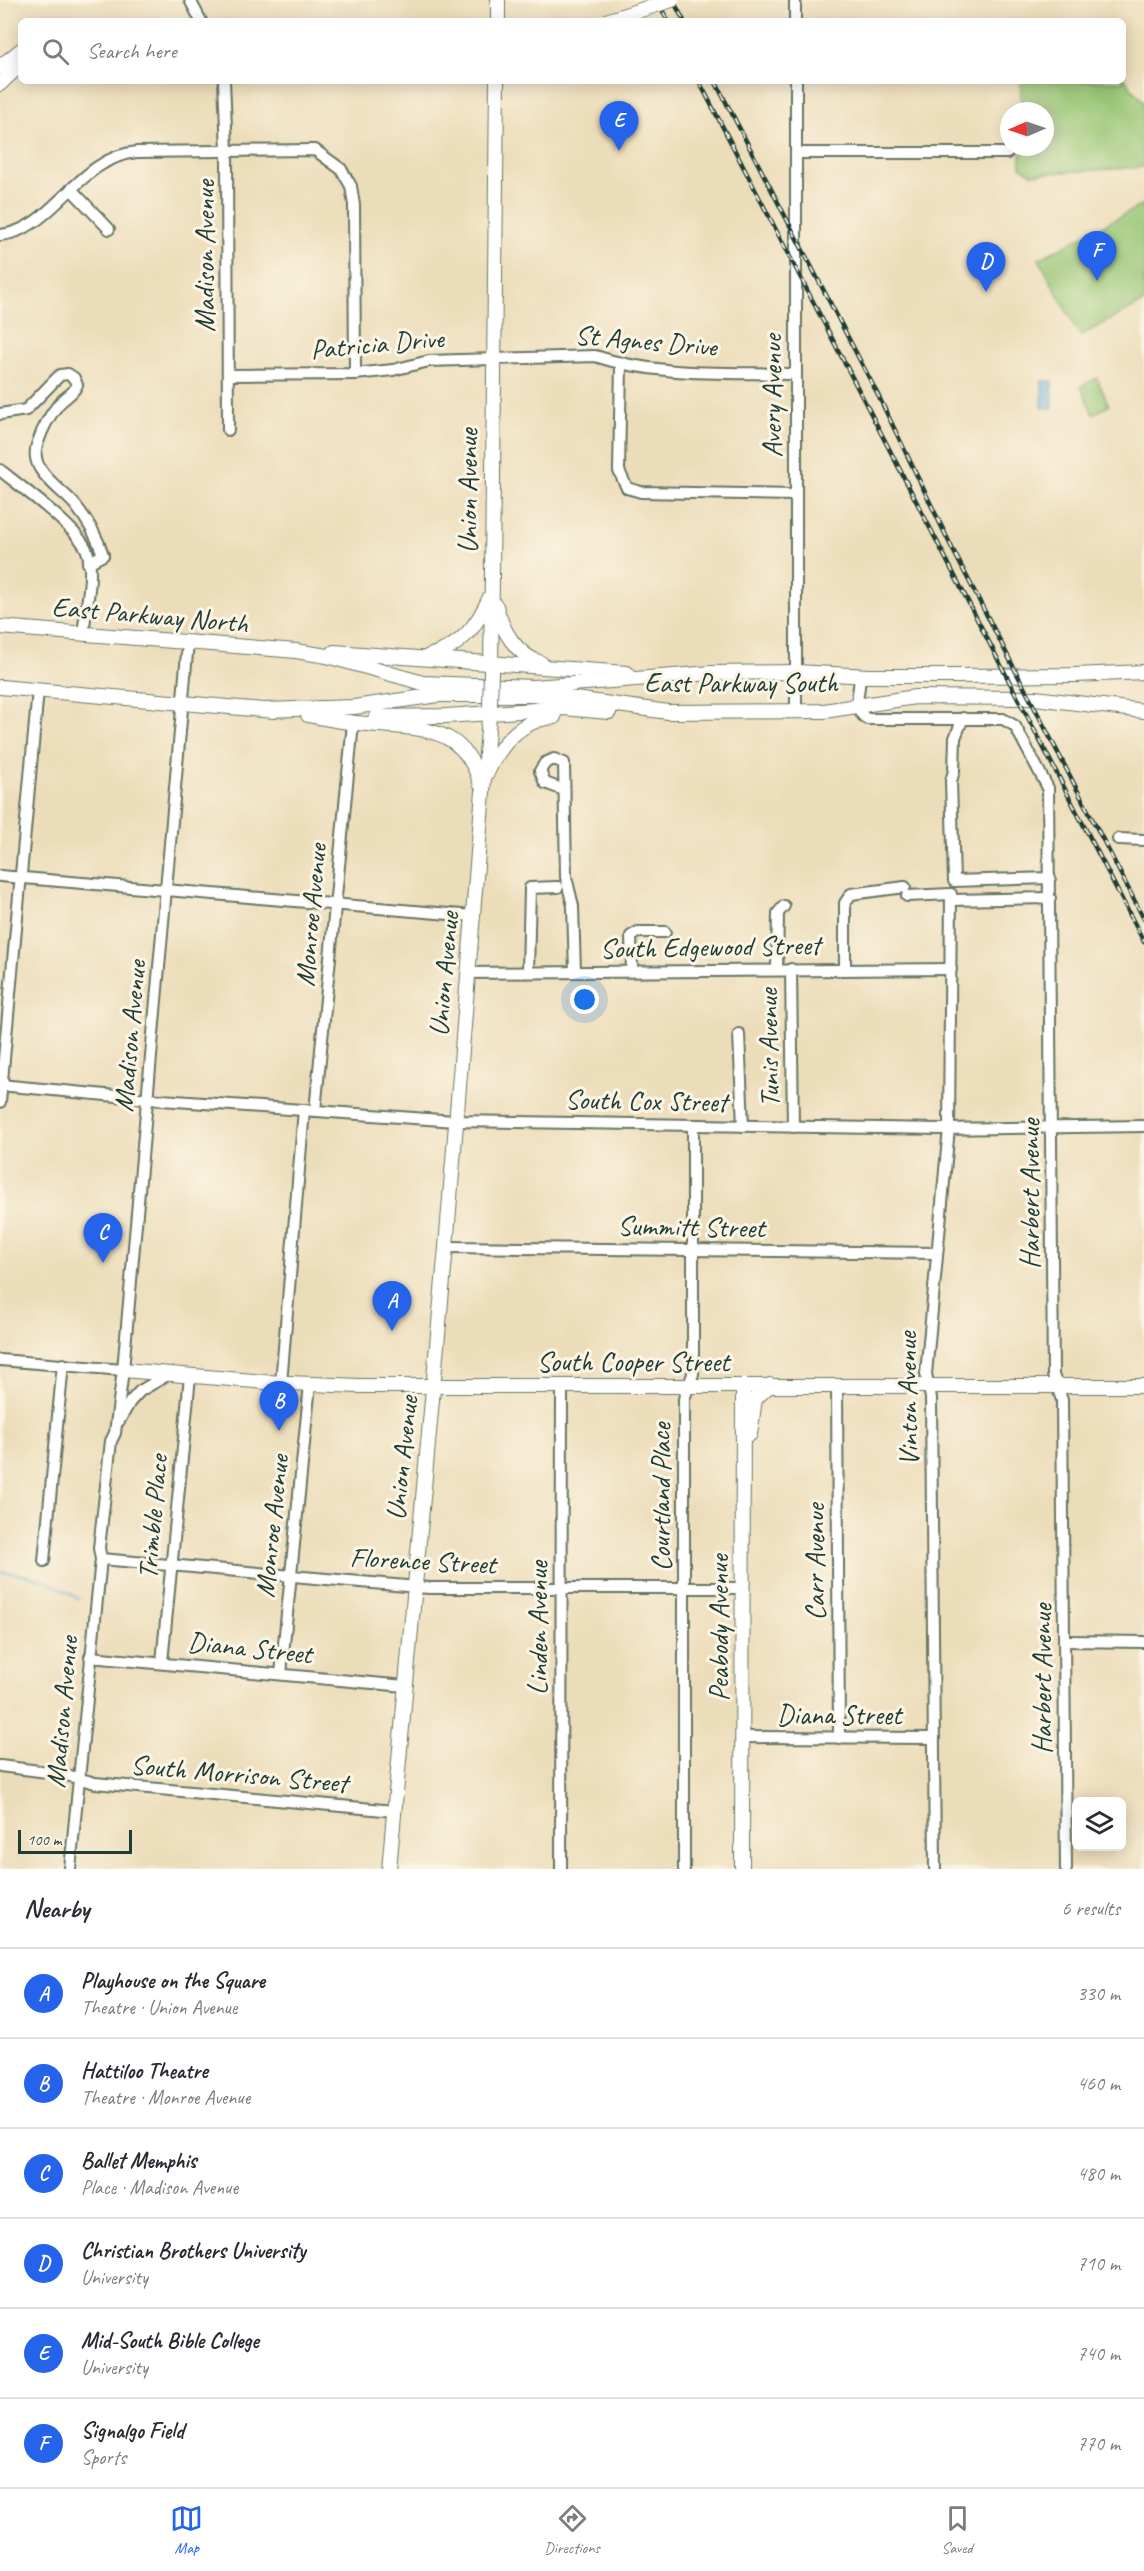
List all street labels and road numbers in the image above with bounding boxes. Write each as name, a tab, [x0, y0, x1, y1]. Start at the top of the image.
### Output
street label: Madison Avenue	[187, 178, 222, 332]
street label: St Agnes Drive	[574, 317, 720, 364]
street label: Patricia Drive	[309, 320, 447, 367]
street label: Avery Avenue	[754, 333, 789, 458]
street label: Union Avenue	[450, 427, 485, 553]
street label: East Parkway North	[50, 588, 250, 641]
street label: East Parkway South	[644, 665, 839, 700]
street label: Monroe Avenue	[287, 840, 334, 988]
street label: Union Avenue	[421, 908, 467, 1038]
street label: South Edgewood Street	[600, 927, 824, 966]
street label: Madison Avenue	[105, 957, 154, 1113]
street label: Tunis Avenue	[750, 986, 787, 1108]
street label: South Cox Street	[565, 1082, 731, 1119]
street label: Harbert Avenue	[1012, 1117, 1047, 1269]
street label: Summitt Street	[617, 1208, 768, 1245]
street label: Vinton Avenue	[889, 1330, 926, 1467]
street label: South Cooper Street	[537, 1344, 732, 1379]
street label: Union Avenue	[378, 1392, 426, 1522]
street label: Courtland Place	[643, 1421, 678, 1571]
street label: Monroe Avenue	[247, 1451, 297, 1599]
street label: Trimble Place	[130, 1452, 176, 1581]
street label: Carr Avenue	[797, 1502, 832, 1620]
street label: Florence Street	[349, 1539, 499, 1582]
street label: Peabody Avenue	[701, 1553, 736, 1701]
street label: Linden Avenue	[520, 1559, 555, 1695]
street label: Harbert Avenue	[1024, 1602, 1059, 1754]
street label: Diana Street	[186, 1624, 316, 1672]
street label: Madison Avenue	[37, 1633, 86, 1789]
street label: Diana Street	[777, 1697, 904, 1732]
street label: South Morrison Street	[129, 1747, 353, 1801]

